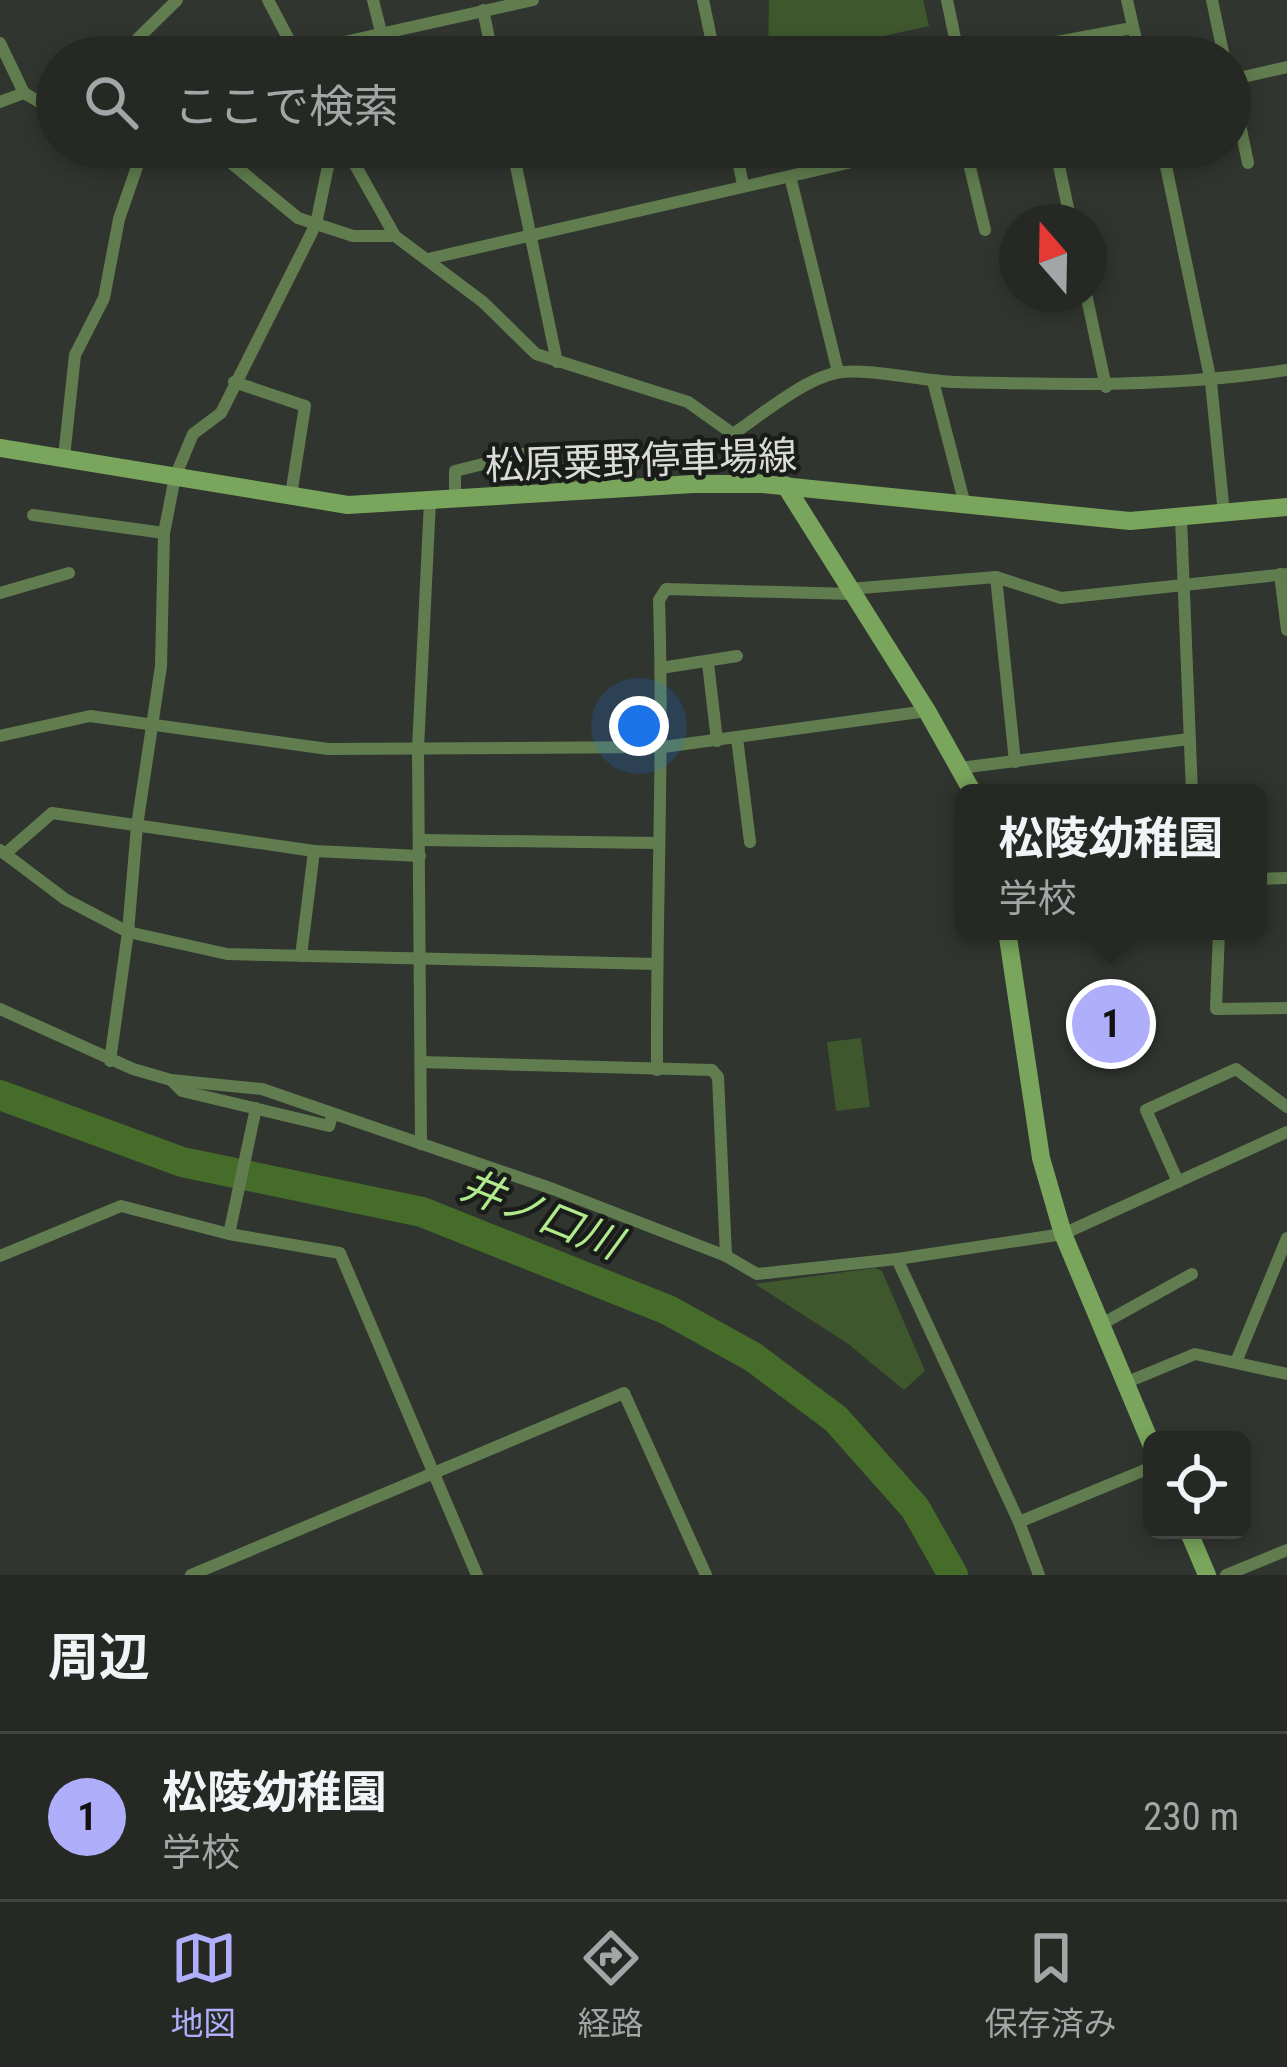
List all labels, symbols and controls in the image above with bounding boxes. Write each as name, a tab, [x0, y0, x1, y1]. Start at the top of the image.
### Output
search box	[36, 36, 1251, 168]
icon: search	[78, 69, 144, 135]
text: ここで検索	[174, 80, 399, 133]
north arrow	[999, 204, 1107, 312]
street label: 松原粟野停車場線	[484, 433, 798, 489]
your location	[609, 696, 669, 756]
popup	[955, 784, 1267, 940]
text: 松陵幼稚園	[998, 812, 1224, 865]
text: 学校	[998, 876, 1077, 922]
pin: 1	[1072, 979, 1150, 1069]
water label: 井ノ口川	[454, 1160, 632, 1270]
map controls	[1143, 1431, 1251, 1539]
button: locate	[1143, 1431, 1251, 1539]
text: 周辺	[48, 1628, 150, 1687]
text: 松陵幼稚園	[162, 1766, 387, 1819]
text: 1	[77, 1794, 97, 1840]
text: 230 m	[1143, 1794, 1239, 1840]
text: 学校	[162, 1830, 240, 1876]
tab: 地図	[171, 1925, 237, 2045]
tab: 経路	[578, 1925, 644, 2045]
tab: 保存済み	[985, 1925, 1117, 2045]

